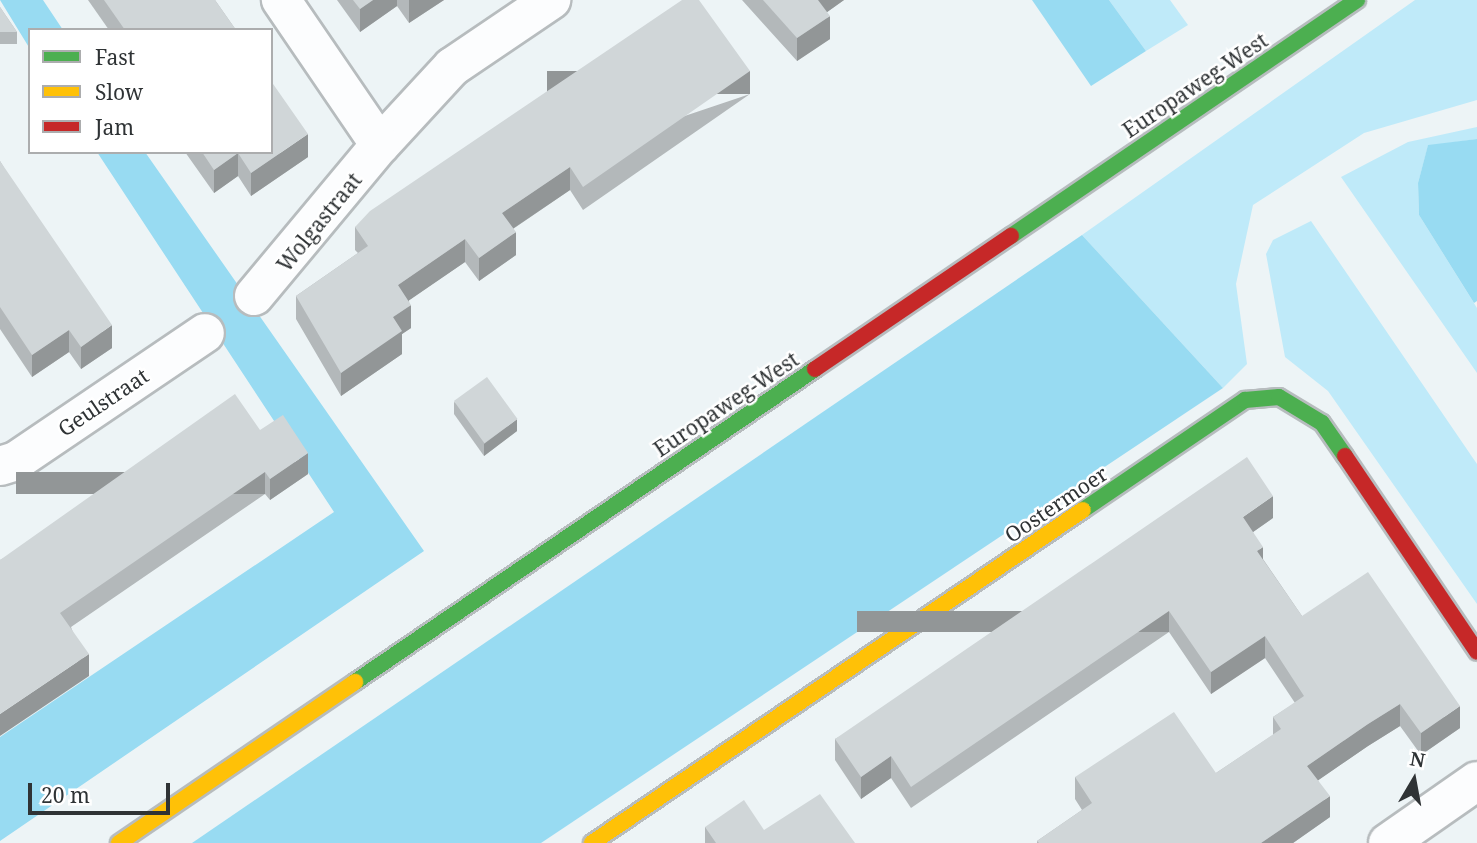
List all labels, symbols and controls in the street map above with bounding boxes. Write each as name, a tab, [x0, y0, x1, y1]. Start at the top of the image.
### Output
street label: Europaweg-West	[1118, 27, 1272, 143]
legend	[28, 28, 273, 154]
text: Fast	[95, 43, 135, 71]
text: Slow	[95, 78, 143, 106]
text: Jam	[95, 113, 134, 141]
street label: Wolgastraat	[271, 168, 367, 276]
street label: Europaweg-West	[649, 346, 803, 462]
street label: Geulstraat	[53, 363, 153, 441]
street label: Oostermoer	[1000, 460, 1112, 548]
north arrow	[1379, 745, 1449, 815]
text: N	[1408, 745, 1427, 773]
scale bar	[32, 770, 173, 814]
text: 20 m	[41, 781, 90, 809]

